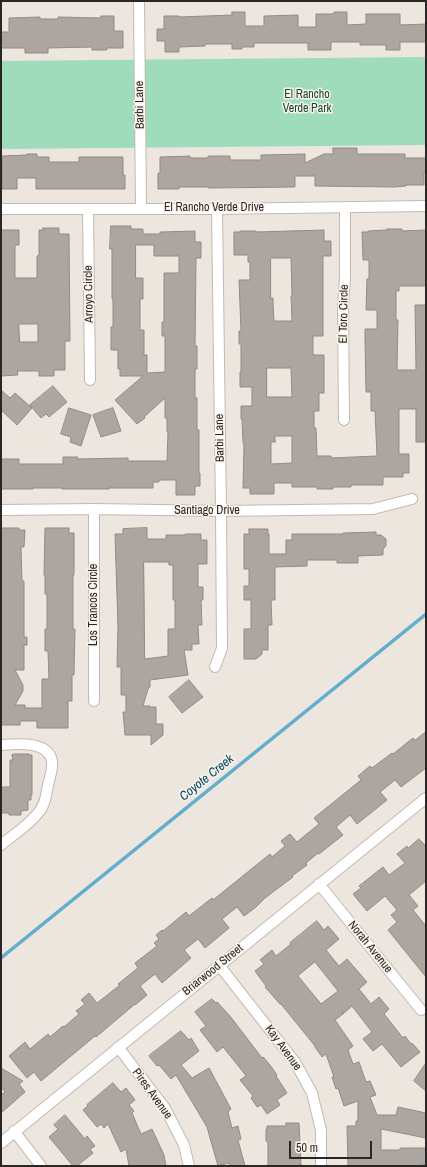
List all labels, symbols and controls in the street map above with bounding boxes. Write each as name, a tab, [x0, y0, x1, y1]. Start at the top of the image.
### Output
street label: Barbi Lane	[132, 81, 148, 129]
park label: El Rancho Verde Park	[283, 88, 331, 116]
street label: El Rancho Verde Drive	[164, 201, 264, 215]
street label: Arroyo Circle	[81, 265, 97, 323]
street label: El Toro Circle	[336, 284, 352, 344]
street label: Barbi Lane	[212, 414, 228, 462]
street label: Santiago Drive	[174, 504, 240, 518]
street label: Los Trancos Circle	[87, 564, 101, 646]
water label: Coyote Creek	[177, 751, 237, 805]
street label: Norah Avenue	[345, 918, 395, 976]
street label: Briarwood Street	[180, 941, 246, 999]
street label: Kay Avenue	[262, 1022, 304, 1074]
street label: Pires Avenue	[129, 1066, 175, 1122]
scale bar	[291, 1133, 374, 1159]
text: 50 m	[296, 1140, 318, 1156]

